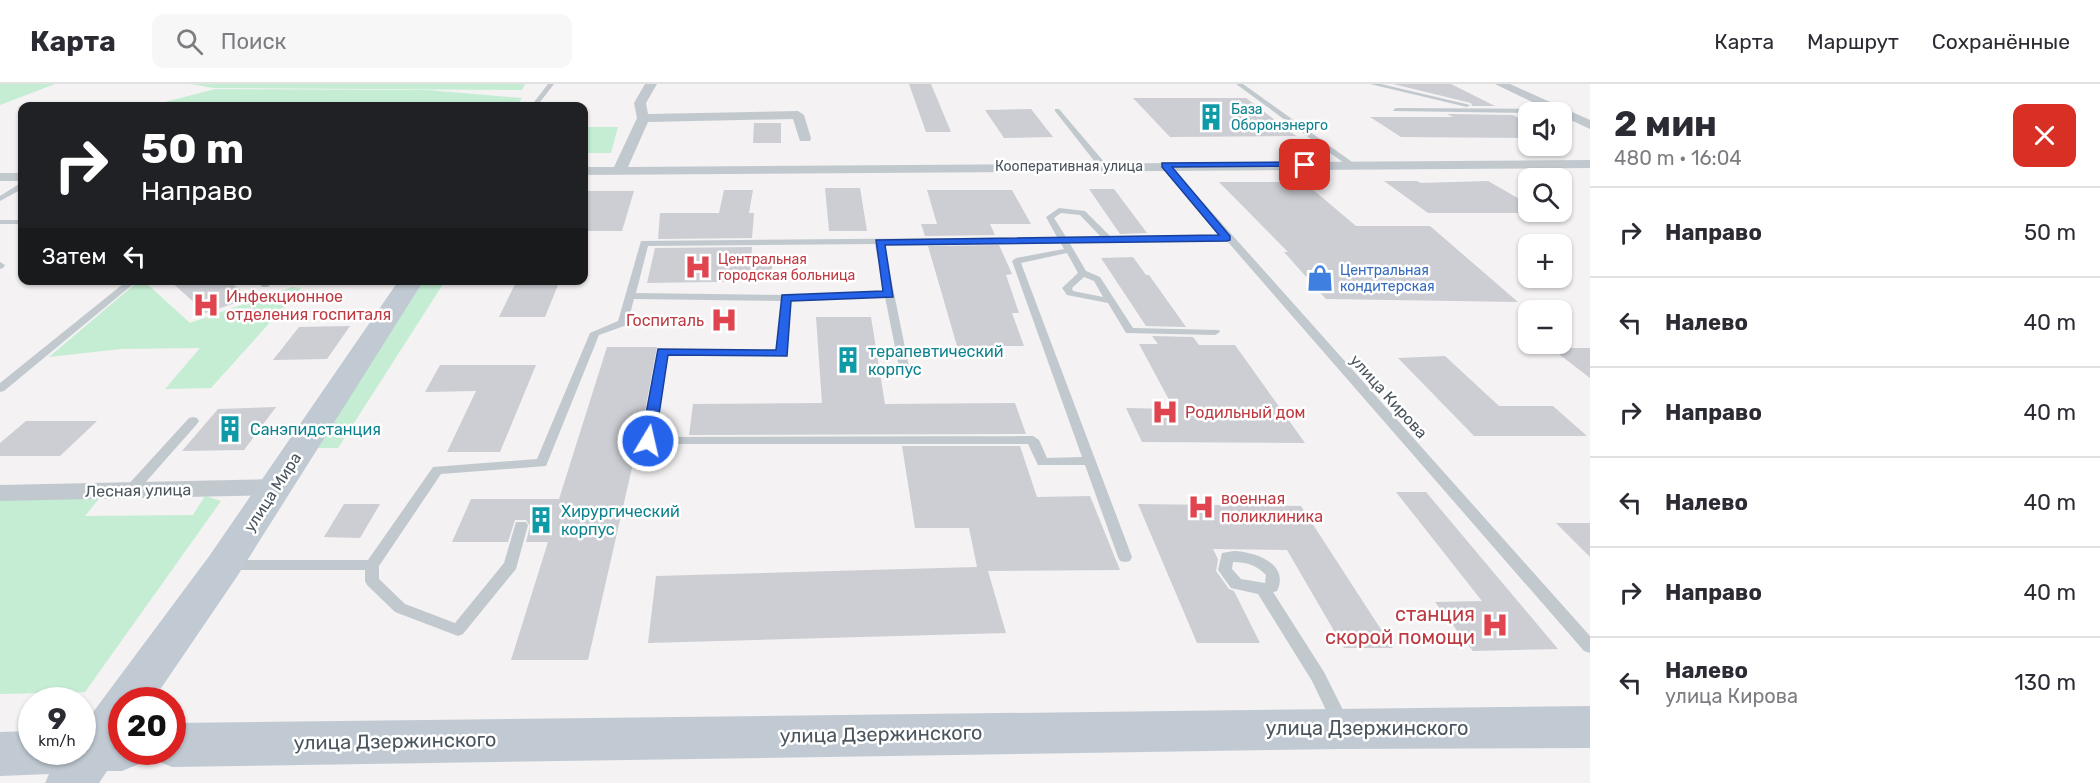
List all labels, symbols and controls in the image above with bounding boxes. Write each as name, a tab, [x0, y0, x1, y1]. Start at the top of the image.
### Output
search box	[152, 14, 572, 68]
text: Карта	[30, 25, 116, 58]
icon: search	[173, 25, 206, 58]
text: Поиск	[221, 28, 286, 55]
text: Карта	[1714, 29, 1774, 54]
text: Маршрут	[1807, 29, 1899, 54]
text: Сохранённые	[1932, 29, 2070, 54]
place label: База Оборонэнерго	[1231, 101, 1328, 134]
building icon: База Оборонэнерго	[1196, 102, 1226, 132]
map controls	[1518, 102, 1572, 354]
button: sound	[1518, 102, 1572, 156]
text: 2 мин	[1614, 102, 1717, 145]
button: close	[2013, 104, 2076, 167]
text: 50 m	[141, 124, 244, 174]
icon: right	[42, 126, 120, 204]
pin	[1279, 139, 1330, 190]
text: 480 m · 16:04	[1614, 146, 1742, 170]
icon: arrive	[1288, 148, 1321, 181]
street label: Кооперативная улица	[995, 158, 1143, 175]
button: search	[1518, 168, 1572, 222]
text: Направо	[141, 175, 253, 207]
icon: right	[1614, 216, 1647, 249]
text: Направо	[1665, 219, 1762, 246]
text: 50 m	[2024, 219, 2076, 246]
button: +	[1518, 234, 1572, 288]
icon: left	[118, 240, 151, 273]
text: Затем	[42, 243, 106, 270]
place label: Центральная городская больница	[718, 251, 855, 284]
hospital icon: Центральная городская больница	[683, 252, 713, 282]
place label: Центральная кондитерская	[1340, 262, 1435, 295]
shop icon: Центральная кондитерская	[1305, 263, 1335, 293]
place label: Инфекционное отделения госпиталя	[226, 287, 391, 324]
hospital icon: Инфекционное отделения госпиталя	[191, 290, 221, 320]
button: −	[1518, 300, 1572, 354]
hospital icon: Госпиталь	[709, 305, 739, 335]
icon: left	[1614, 306, 1647, 339]
text: Налево	[1665, 309, 1748, 336]
text: 40 m	[2023, 309, 2076, 336]
place label: Госпиталь	[626, 311, 704, 330]
place label: терапевтический корпус	[868, 342, 1004, 379]
building icon: терапевтический корпус	[833, 345, 863, 375]
street label: улица Кирова	[1346, 350, 1431, 442]
icon: right	[1614, 396, 1647, 429]
hospital icon: Родильный дом	[1150, 397, 1180, 427]
text: Направо	[1665, 399, 1762, 426]
text: 40 m	[2023, 399, 2076, 426]
place label: Родильный дом	[1185, 403, 1306, 422]
position arrow	[616, 409, 680, 473]
building icon: Санэпидстанция	[215, 414, 245, 444]
place label: Санэпидстанция	[250, 420, 381, 439]
street label: улица Мира	[240, 449, 305, 536]
street label: Лесная улица	[85, 480, 191, 501]
icon: left	[1614, 486, 1647, 519]
place label: военная поликлиника	[1221, 489, 1323, 526]
text: Налево	[1665, 489, 1748, 516]
text: 40 m	[2023, 489, 2076, 516]
hospital icon: военная поликлиника	[1186, 492, 1216, 522]
place label: Хирургический корпус	[561, 502, 680, 539]
building icon: Хирургический корпус	[526, 505, 556, 535]
icon: right	[1614, 576, 1647, 609]
text: Направо	[1665, 579, 1762, 606]
text: 40 m	[2023, 579, 2076, 606]
place label: станция скорой помощи	[1325, 602, 1475, 649]
hospital icon: станция скорой помощи	[1480, 610, 1510, 640]
text: Налево	[1665, 657, 1748, 684]
icon: left	[1614, 666, 1647, 699]
text: 130 m	[2014, 669, 2076, 696]
text: улица Кирова	[1665, 684, 1798, 708]
speed limit sign: 20	[108, 687, 186, 765]
text: 9	[47, 701, 67, 737]
street label: улица Дзержинского	[1266, 716, 1468, 740]
street label: улица Дзержинского	[779, 720, 983, 748]
street label: улица Дзержинского	[293, 727, 497, 755]
text: km/h	[38, 732, 76, 750]

